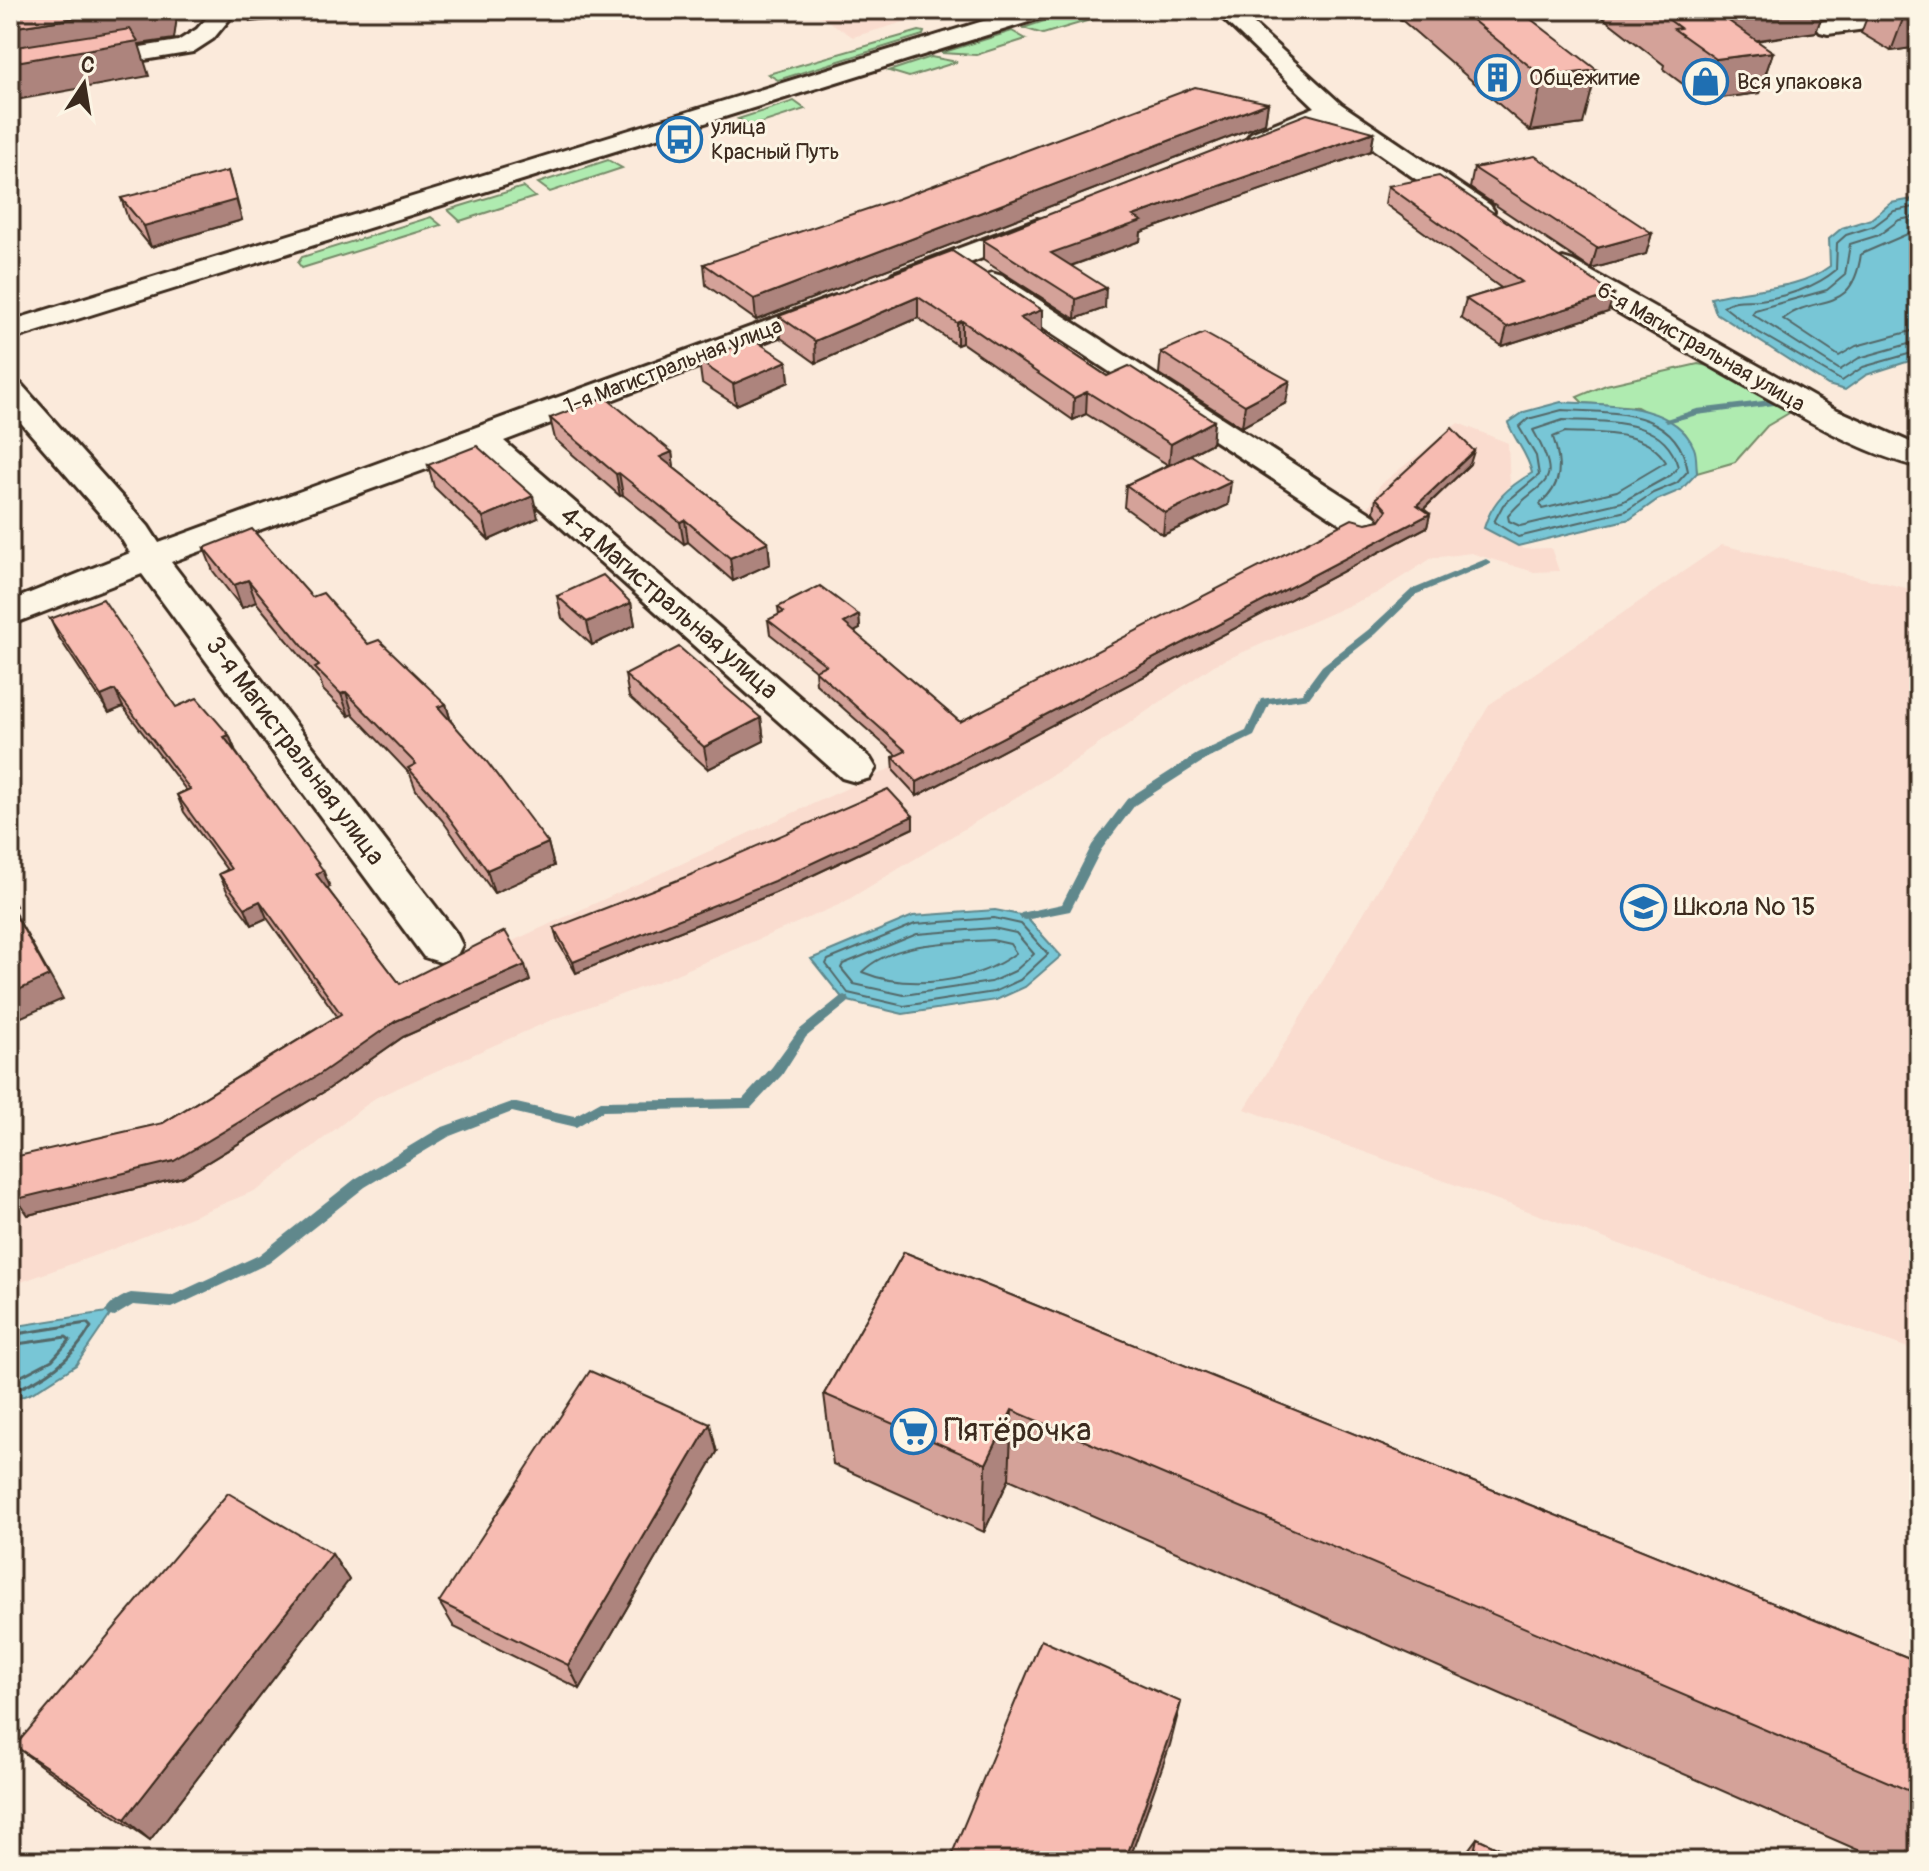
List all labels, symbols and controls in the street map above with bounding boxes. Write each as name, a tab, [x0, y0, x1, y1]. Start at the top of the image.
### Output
north arrow	[44, 44, 124, 124]
text: С	[78, 50, 98, 81]
building icon: Общежитие	[1474, 54, 1522, 102]
shop icon: Вся упаковка	[1682, 58, 1730, 106]
place label: Общежитие	[1529, 64, 1640, 92]
place label: Вся упаковка	[1737, 68, 1862, 96]
place label: улица Красный Путь	[710, 113, 840, 166]
bus stop icon: улица Красный Путь	[656, 116, 704, 164]
street label: 6-я Магистральная улица	[1592, 276, 1810, 418]
street label: 1-я Магистральная улица	[560, 311, 786, 421]
street label: 4-я Магистральная улица	[553, 500, 785, 706]
street label: 3-я Магистральная улица	[199, 630, 391, 872]
school or university icon: Школа № 15	[1619, 883, 1667, 931]
place label: Школа № 15	[1674, 891, 1816, 923]
supermarket icon: Пятёрочка	[889, 1407, 937, 1455]
place label: Пятёрочка	[944, 1411, 1091, 1451]

